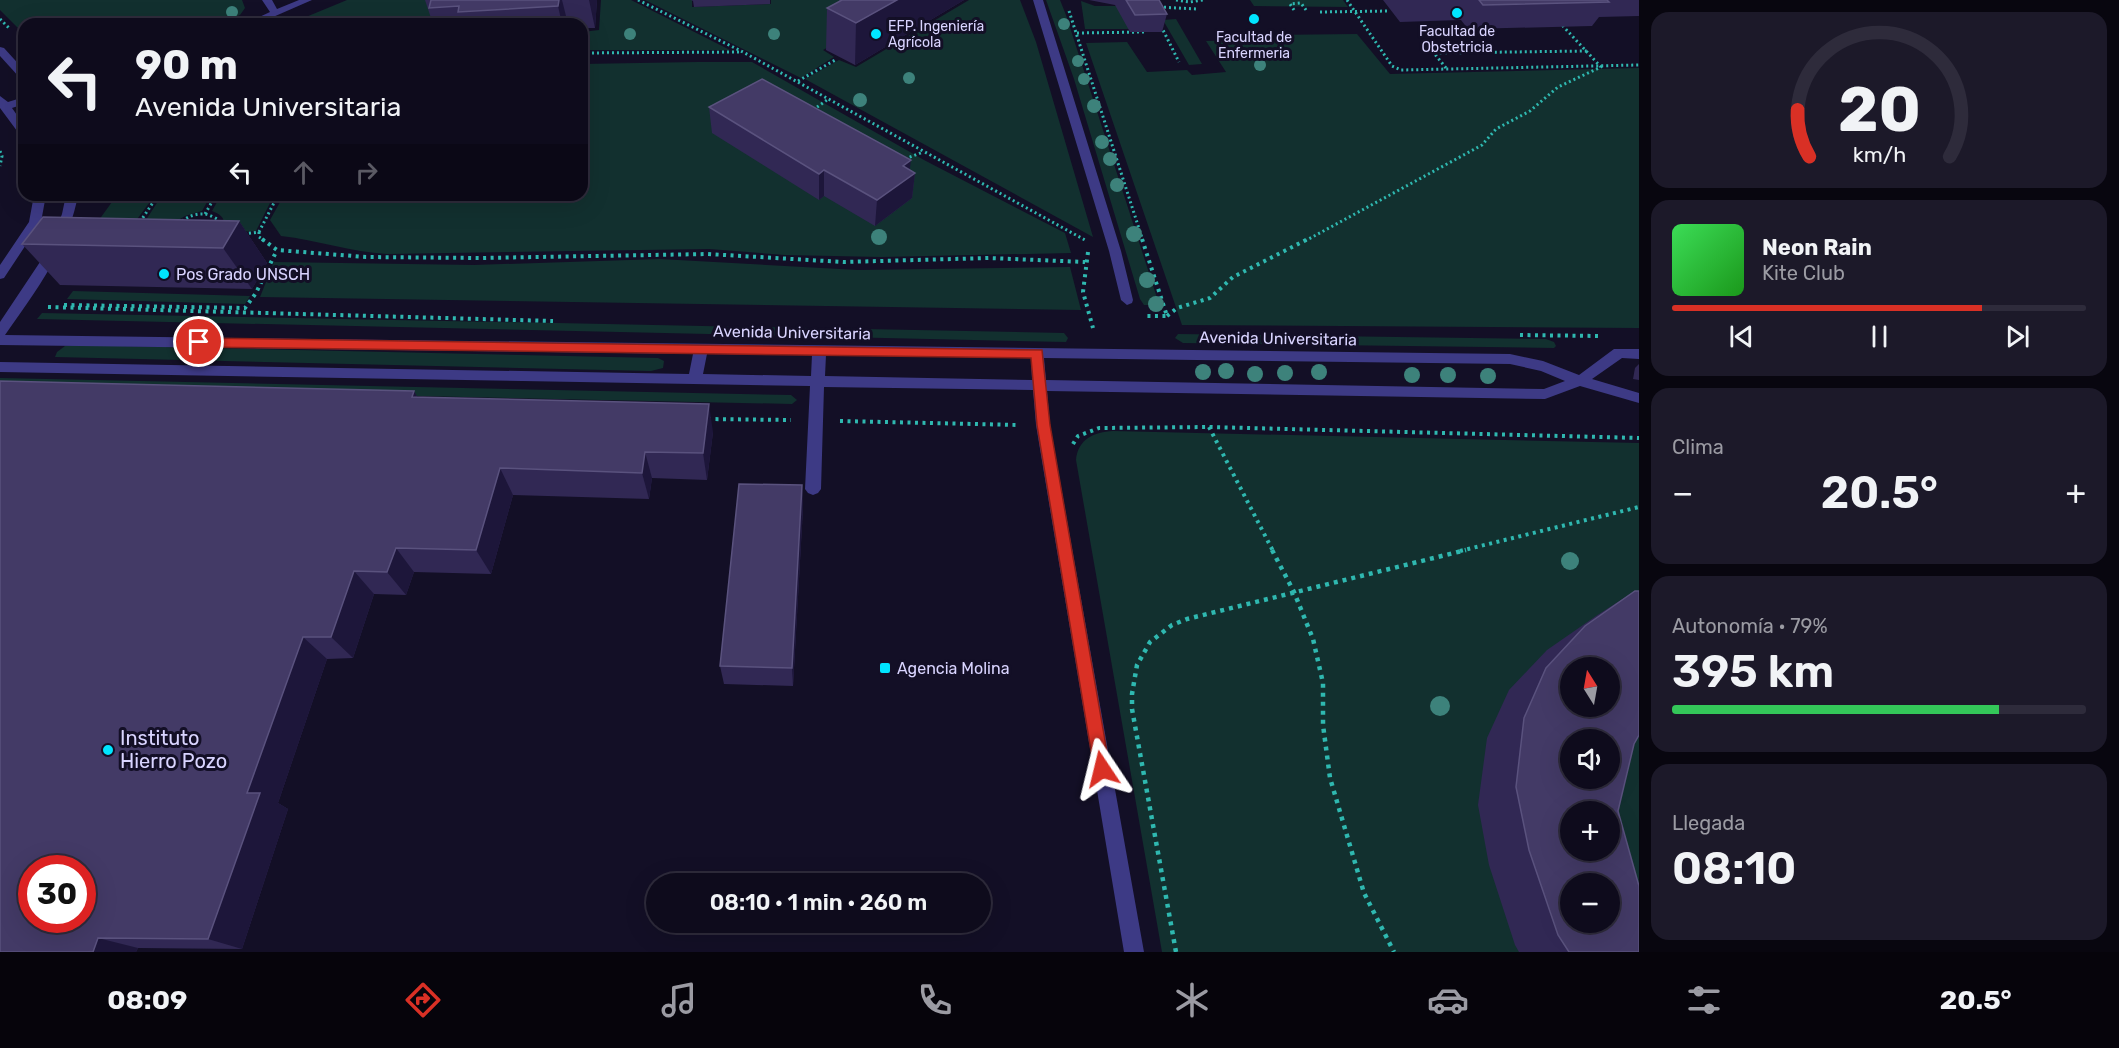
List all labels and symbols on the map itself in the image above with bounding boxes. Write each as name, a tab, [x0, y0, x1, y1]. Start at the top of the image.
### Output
marker: Facultad de Obstetricia	[1450, 6, 1464, 20]
marker: Facultad de Enfermeria	[1247, 12, 1261, 26]
place label: EFP. Ingeniería Agrícola	[888, 18, 984, 51]
place label: Facultad de Obstetricia	[1419, 23, 1495, 56]
marker: EFP. Ingeniería Agrícola	[869, 27, 883, 41]
place label: Facultad de Enfermeria	[1216, 29, 1292, 62]
place label: Pos Grado UNSCH	[176, 265, 310, 284]
marker: Pos Grado UNSCH	[157, 267, 171, 281]
pin	[173, 316, 224, 367]
street label: Avenida Universitaria	[713, 322, 871, 343]
street label: Avenida Universitaria	[1199, 328, 1357, 349]
north arrow	[1560, 657, 1620, 717]
place label: Agencia Molina	[897, 659, 1009, 678]
marker: Agencia Molina	[878, 661, 892, 675]
place label: Instituto Hierro Pozo	[120, 726, 227, 773]
position arrow	[1070, 737, 1134, 801]
marker: Instituto Hierro Pozo	[101, 743, 115, 757]
speed limit sign: 30	[18, 855, 96, 933]

